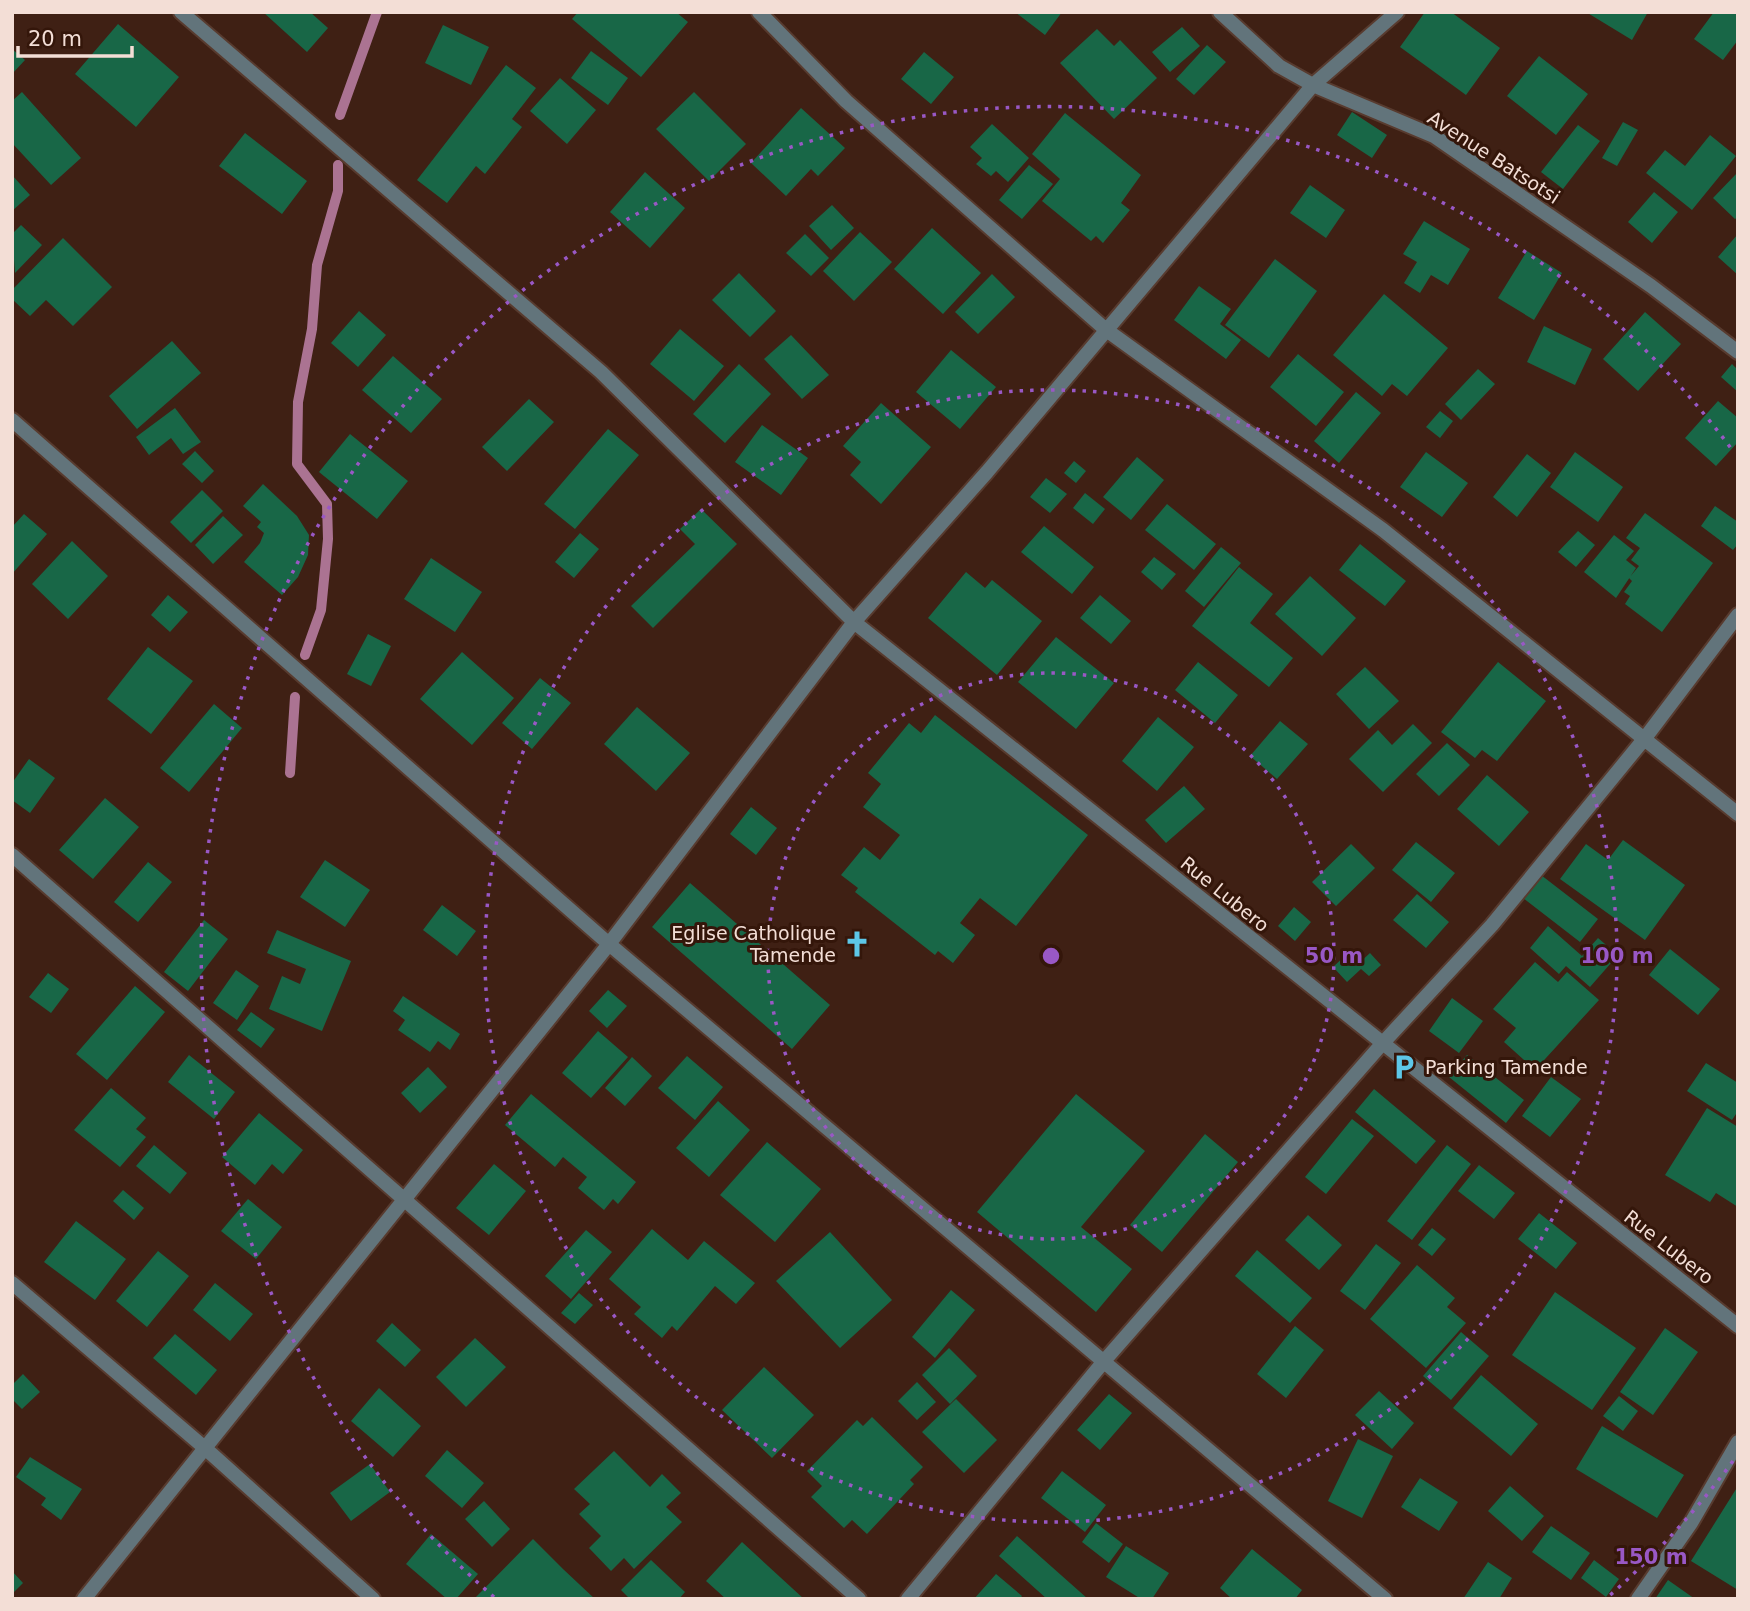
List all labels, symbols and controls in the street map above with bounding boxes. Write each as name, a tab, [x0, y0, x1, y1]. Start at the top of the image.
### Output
scale bar	[18, 14, 131, 58]
text: 20 m	[28, 27, 82, 51]
street label: Avenue Batsotsi	[1424, 106, 1564, 208]
street label: Rue Lubero	[1176, 852, 1274, 936]
place label: Eglise Catholique Tamende	[671, 922, 836, 966]
church icon: Eglise Catholique Tamende	[842, 929, 872, 959]
centre of rings	[1039, 944, 1063, 968]
text: 50 m	[1305, 944, 1363, 968]
text: 100 m	[1580, 944, 1654, 968]
parking icon: Parking Tamende	[1389, 1052, 1419, 1082]
place label: Parking Tamende	[1425, 1056, 1588, 1078]
street label: Rue Lubero	[1620, 1205, 1718, 1289]
text: 150 m	[1614, 1545, 1688, 1569]

